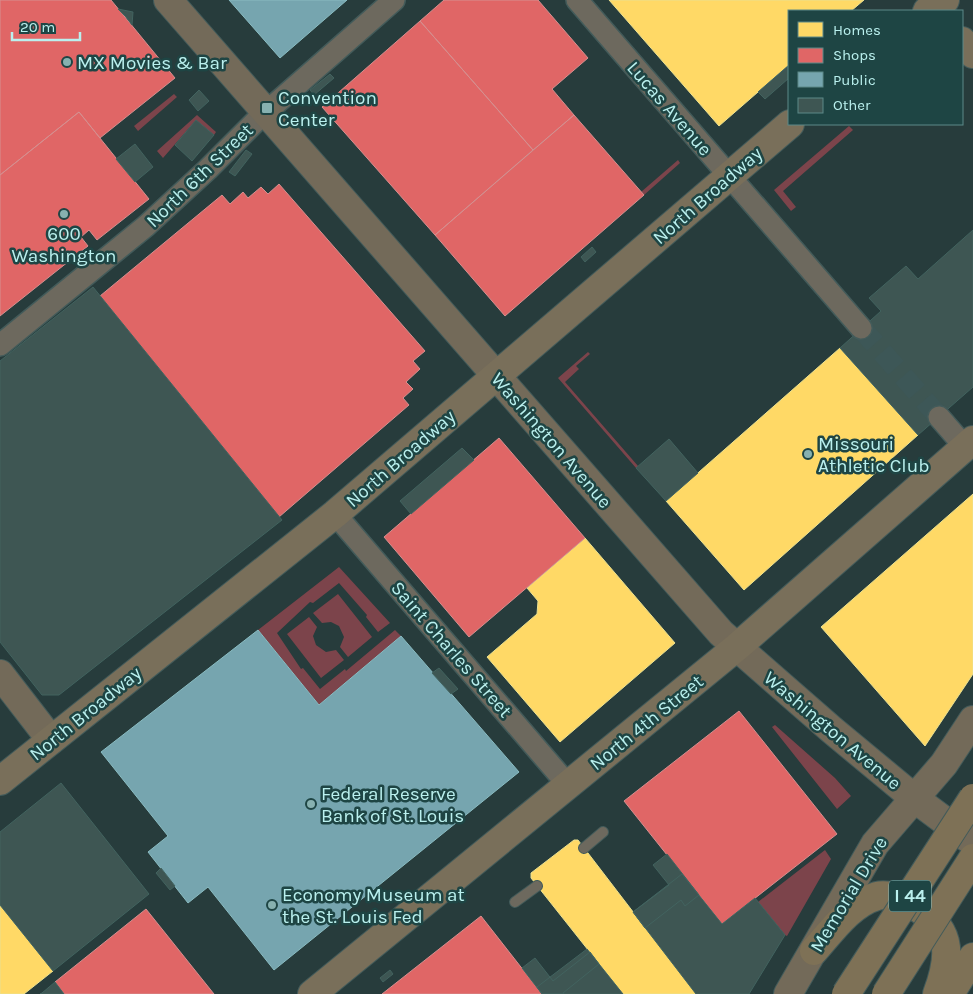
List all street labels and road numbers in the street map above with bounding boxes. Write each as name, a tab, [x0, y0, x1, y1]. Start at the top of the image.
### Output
street label: Lucas Avenue	[622, 57, 716, 160]
street label: North 6th Street	[142, 119, 258, 232]
street label: North Broadway	[649, 142, 767, 249]
street label: Washington Avenue	[486, 368, 616, 513]
street label: North Broadway	[342, 405, 460, 512]
street label: Saint Charles Street	[386, 577, 516, 722]
street label: North Broadway	[25, 662, 146, 766]
street label: Washington Avenue	[759, 667, 905, 795]
street label: North 4th Street	[586, 670, 708, 775]
street label: Memorial Drive	[806, 833, 892, 956]
road number: I 44	[889, 880, 931, 911]

